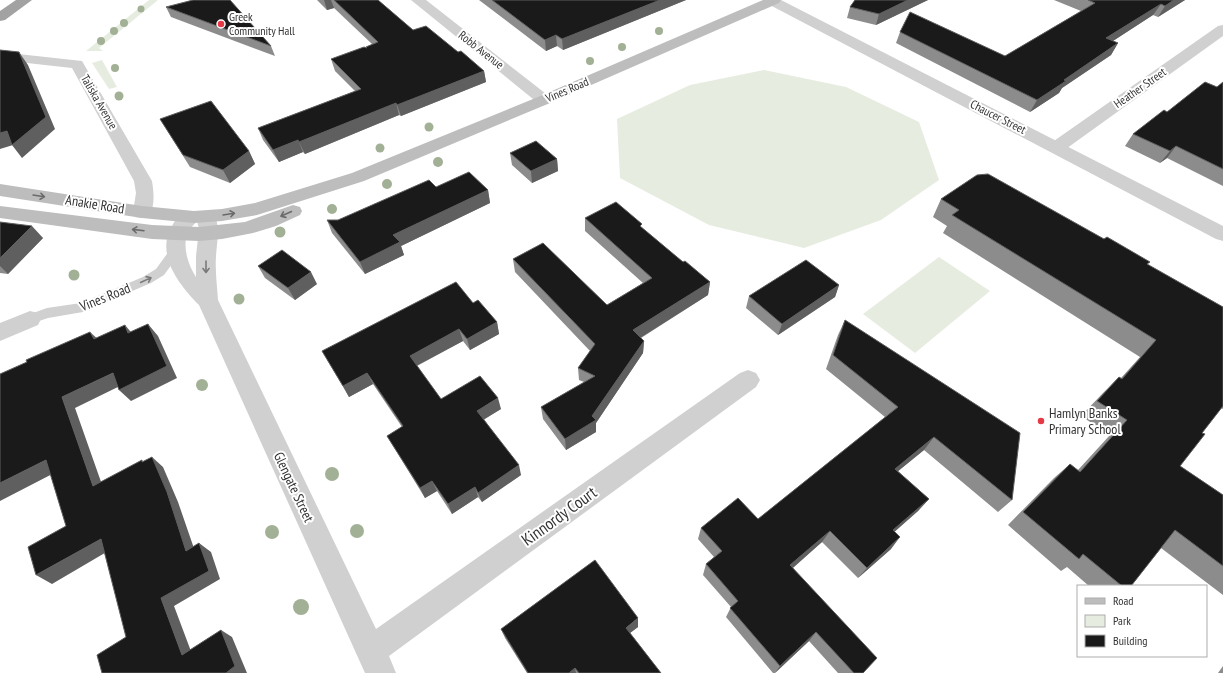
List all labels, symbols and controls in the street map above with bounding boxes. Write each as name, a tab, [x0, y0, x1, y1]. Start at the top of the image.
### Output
place label: Greek Community Hall	[229, 9, 295, 38]
marker: Greek Community Hall	[216, 19, 226, 29]
street label: Robb Avenue	[456, 27, 507, 72]
street label: Heather Street	[1111, 64, 1169, 111]
street label: Taliska Avenue	[78, 72, 121, 132]
street label: Vines Road	[542, 74, 591, 106]
street label: Chaucer Street	[968, 96, 1029, 137]
street label: Anakie Road	[64, 190, 126, 218]
one-way arrow	[32, 192, 45, 200]
one-way arrow	[222, 210, 235, 218]
one-way arrow	[281, 211, 293, 218]
one-way arrow	[132, 227, 145, 234]
one-way arrow	[202, 260, 210, 273]
one-way arrow	[140, 276, 152, 283]
street label: Vines Road	[76, 279, 133, 316]
place label: Hamlyn Banks Primary School	[1049, 404, 1121, 438]
marker: Hamlyn Banks Primary School	[1036, 416, 1046, 426]
street label: Glengate Street	[270, 449, 318, 525]
street label: Kinnordy Court	[517, 481, 601, 551]
legend	[1077, 585, 1207, 657]
text: Road	[1113, 593, 1133, 608]
text: Park	[1113, 613, 1131, 628]
text: Building	[1113, 633, 1148, 648]

